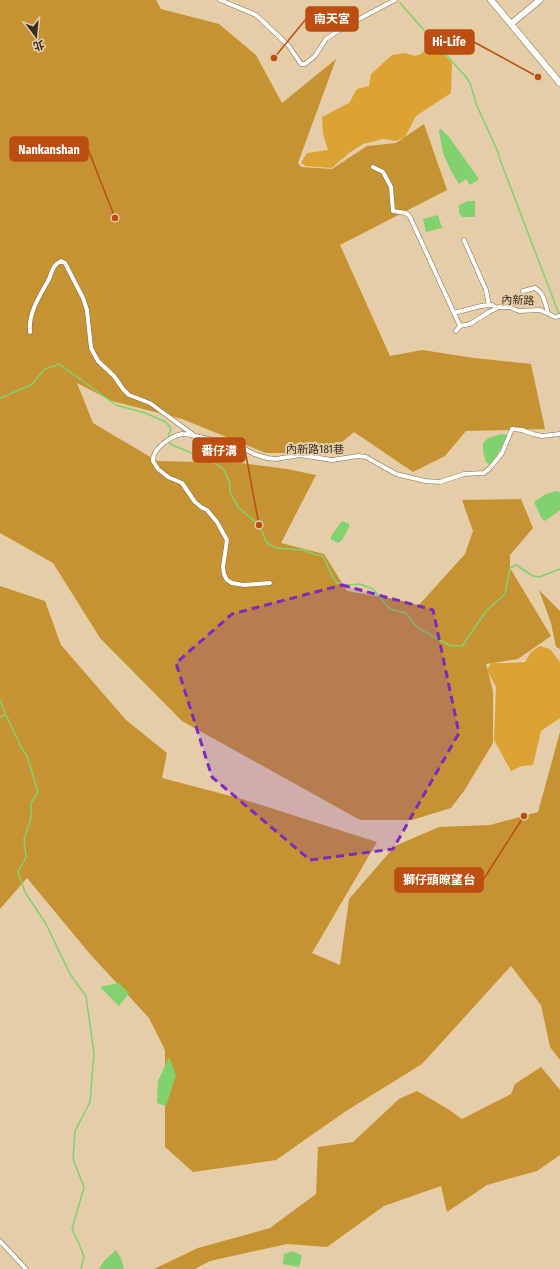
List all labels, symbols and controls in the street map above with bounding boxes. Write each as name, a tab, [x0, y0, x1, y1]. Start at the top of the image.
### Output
callout: 南天宮	[306, 7, 358, 31]
text: 南天宮	[314, 12, 350, 26]
north arrow	[16, 16, 56, 56]
callout: Hi-Life	[425, 30, 474, 54]
text: Hi-Life	[432, 35, 466, 49]
text: 北	[32, 37, 46, 53]
callout: Nankanshan	[10, 137, 88, 161]
text: Nankanshan	[18, 143, 80, 157]
street label: 內新路	[501, 293, 535, 308]
callout: 番仔溝	[193, 438, 245, 462]
street label: 內新路181巷	[286, 443, 344, 456]
text: 番仔溝	[201, 444, 237, 458]
callout: 獅仔頭暸望台	[395, 868, 483, 892]
text: 獅仔頭暸望台	[403, 873, 475, 887]

